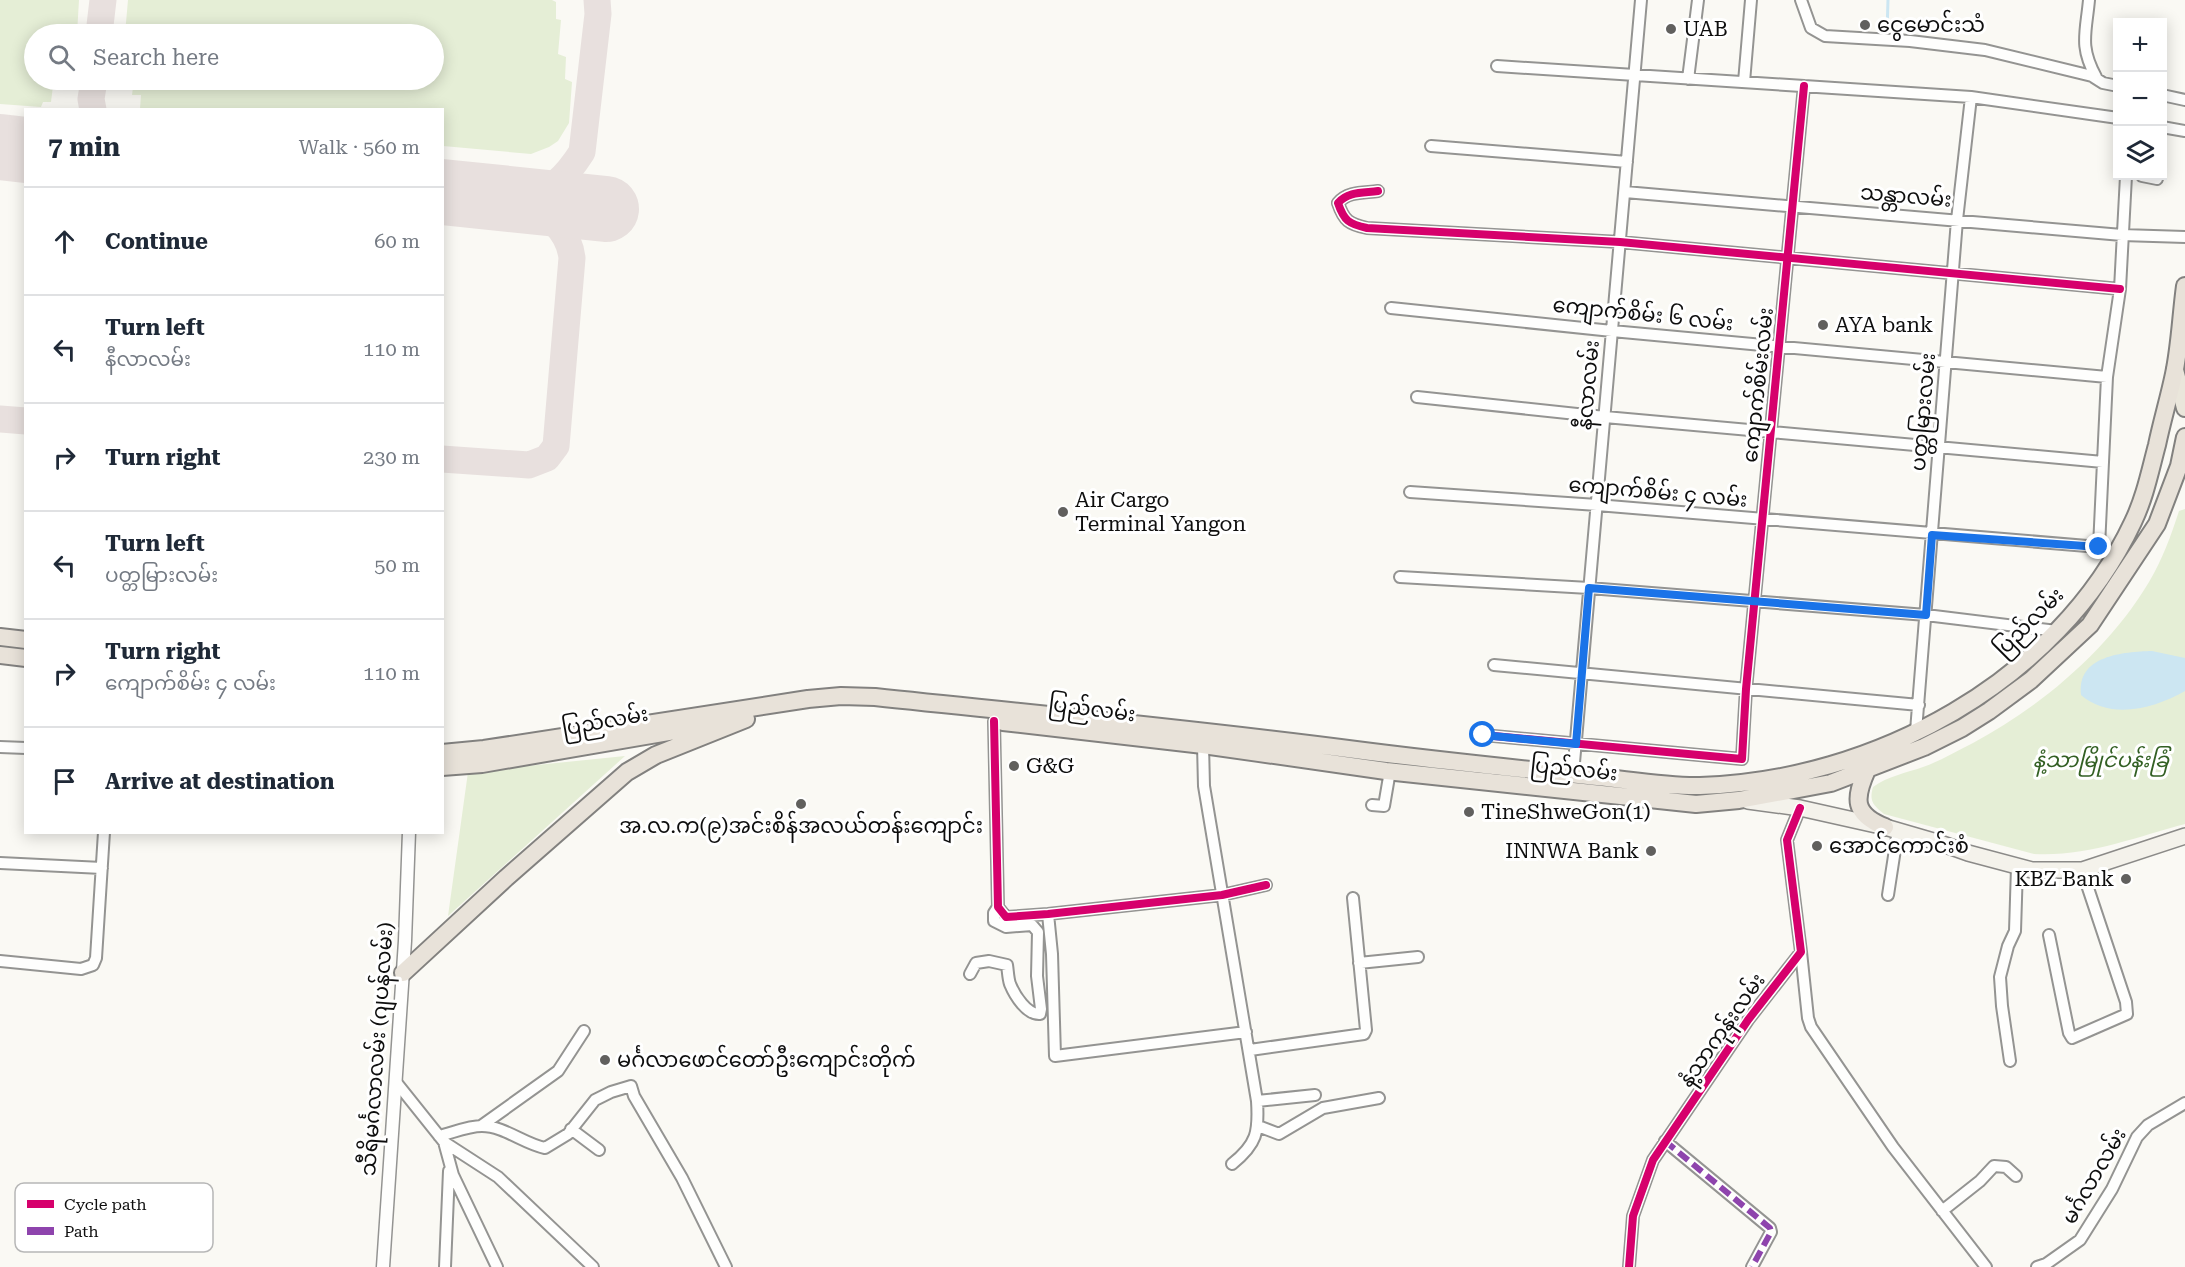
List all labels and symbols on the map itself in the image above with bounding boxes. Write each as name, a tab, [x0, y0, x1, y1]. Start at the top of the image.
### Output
place label: ငွေမောင်းသံ	[1877, 9, 1985, 41]
place label: UAB	[1683, 17, 1728, 41]
marker: ငွေမောင်းသံ	[1858, 18, 1872, 32]
marker: UAB	[1664, 22, 1678, 36]
street label: သန္တာလမ်း	[1859, 176, 1953, 217]
street label: ကျောက်စိမ်း ၆ လမ်း	[1551, 289, 1735, 341]
street label: ကျောက်စိမ်းလမ်း	[1734, 306, 1784, 464]
place label: AYA bank	[1835, 313, 1933, 337]
marker: AYA bank	[1816, 318, 1830, 332]
street label: နီလာလမ်း	[1568, 339, 1609, 431]
street label: ပတ္တမြားလမ်း	[1902, 351, 1945, 473]
street label: ကျောက်စိမ်း ၄ လမ်း	[1567, 468, 1749, 518]
place label: Air Cargo Terminal Yangon	[1075, 488, 1246, 536]
marker: Air Cargo Terminal Yangon	[1056, 505, 1070, 519]
route end	[2085, 533, 2111, 559]
street label: ပြည်လမ်း	[1987, 580, 2072, 665]
street label: ပြည်လမ်း	[1047, 688, 1137, 731]
street label: ပြည်လမ်း	[559, 698, 651, 745]
route start	[1469, 721, 1495, 747]
park label: နံ့သာမြိုင်ပန်းခြံ	[2033, 745, 2172, 777]
street label: ပြည်လမ်း	[1529, 749, 1619, 790]
place label: G&G	[1026, 754, 1074, 778]
marker: G&G	[1007, 759, 1021, 773]
marker: အ.လ.က(၉)အင်းစိန်အလယ်တန်းကျောင်း	[794, 797, 808, 811]
place label: TineShweGon(1)	[1481, 800, 1651, 824]
marker: TineShweGon(1)	[1462, 805, 1476, 819]
place label: အ.လ.က(၉)အင်းစိန်အလယ်တန်းကျောင်း	[619, 810, 983, 844]
place label: အောင်ကောင်းစံ	[1829, 830, 1969, 858]
place label: INNWA Bank	[1505, 839, 1639, 863]
marker: အောင်ကောင်းစံ	[1810, 839, 1824, 853]
marker: INNWA Bank	[1644, 844, 1658, 858]
place label: KBZ Bank	[2014, 867, 2114, 891]
marker: KBZ Bank	[2119, 872, 2133, 886]
street label: သီရိမင်္ဂလာလမ်း (ဂျပန်လမ်း)	[352, 921, 404, 1177]
street label: နံ့သာကုန်းလမ်း	[1671, 966, 1774, 1094]
place label: မင်္ဂလာဖောင်တော်ဦးကျောင်းတိုက်	[617, 1044, 916, 1078]
marker: မင်္ဂလာဖောင်တော်ဦးကျောင်းတိုက်	[598, 1053, 612, 1067]
street label: မင်္ဂလာလမ်း	[2054, 1122, 2131, 1228]
legend	[15, 1183, 213, 1252]
text: Cycle path	[64, 1195, 147, 1214]
text: Path	[64, 1222, 99, 1241]

